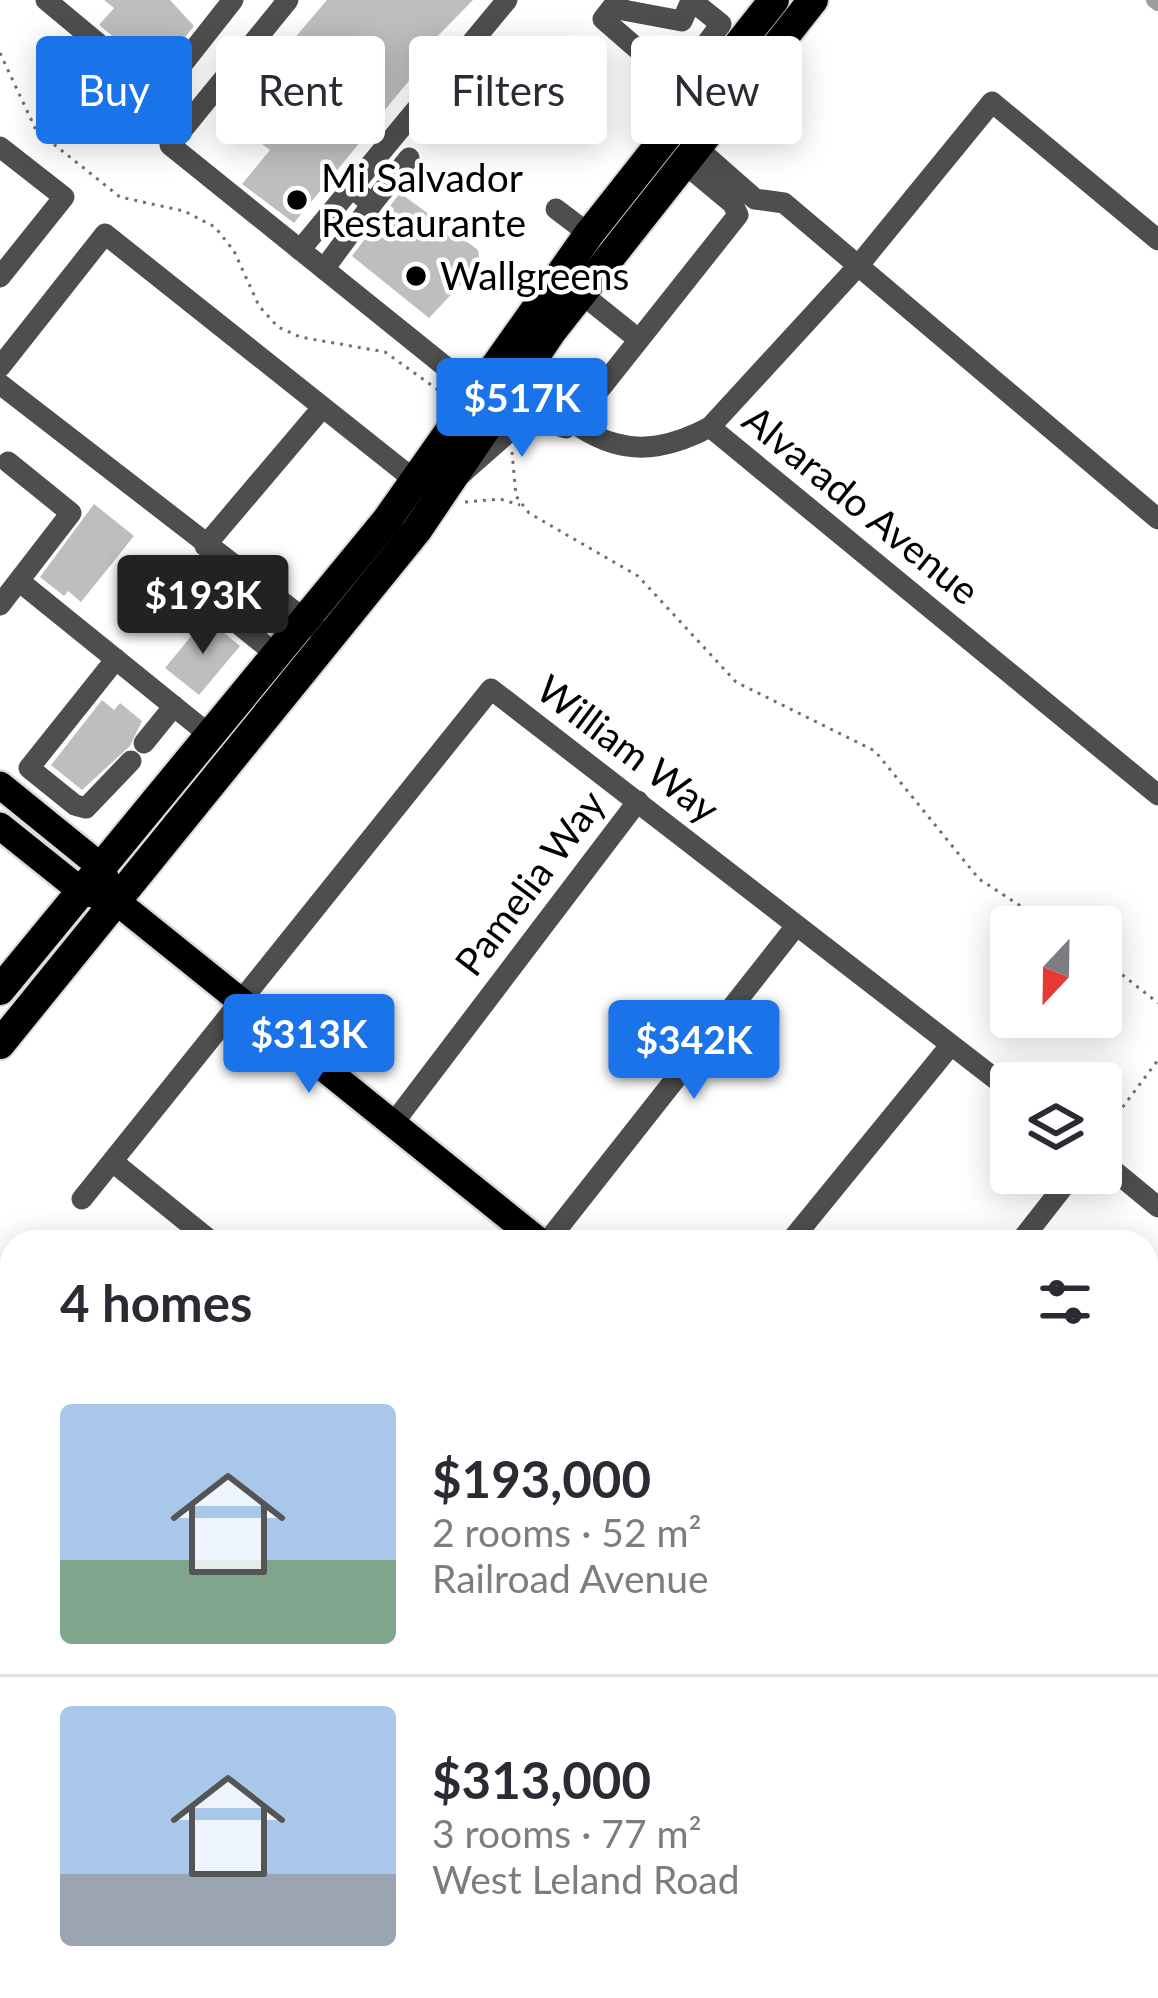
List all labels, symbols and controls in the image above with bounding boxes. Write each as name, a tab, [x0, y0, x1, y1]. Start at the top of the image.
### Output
chip: Buy	[36, 36, 192, 144]
chip: Rent	[216, 36, 385, 144]
chip: Filters	[409, 36, 607, 144]
chip: New	[631, 36, 802, 144]
place label: Mi Salvador Restaurante	[321, 154, 526, 245]
marker: Mi Salvador Restaurante	[284, 187, 310, 213]
place label: Wallgreens	[440, 252, 629, 298]
marker: Wallgreens	[403, 263, 429, 289]
pin: $517K	[438, 358, 606, 460]
text: $517K	[463, 374, 581, 420]
street label: Alvarado Avenue	[735, 395, 989, 613]
pin: $193K	[119, 555, 287, 657]
text: $193K	[144, 571, 262, 617]
street label: William Way	[529, 665, 728, 831]
street label: Pamelia Way	[445, 781, 614, 984]
north arrow	[990, 906, 1122, 1038]
map controls	[990, 906, 1122, 1194]
pin: $313K	[225, 994, 393, 1096]
pin: $342K	[610, 1000, 778, 1102]
text: $313K	[250, 1010, 368, 1056]
text: $342K	[635, 1016, 753, 1062]
button: layers	[990, 1062, 1122, 1194]
icon: filters	[1032, 1269, 1098, 1335]
text: 4 homes	[60, 1272, 252, 1333]
text: $193,000	[432, 1448, 651, 1509]
icon: home	[156, 1452, 300, 1596]
text: 2 rooms · 52 m²	[432, 1509, 702, 1555]
text: Railroad Avenue	[432, 1555, 709, 1601]
text: $313,000	[432, 1749, 651, 1810]
icon: home	[156, 1754, 300, 1898]
text: 3 rooms · 77 m²	[432, 1810, 702, 1856]
text: West Leland Road	[432, 1856, 740, 1902]

